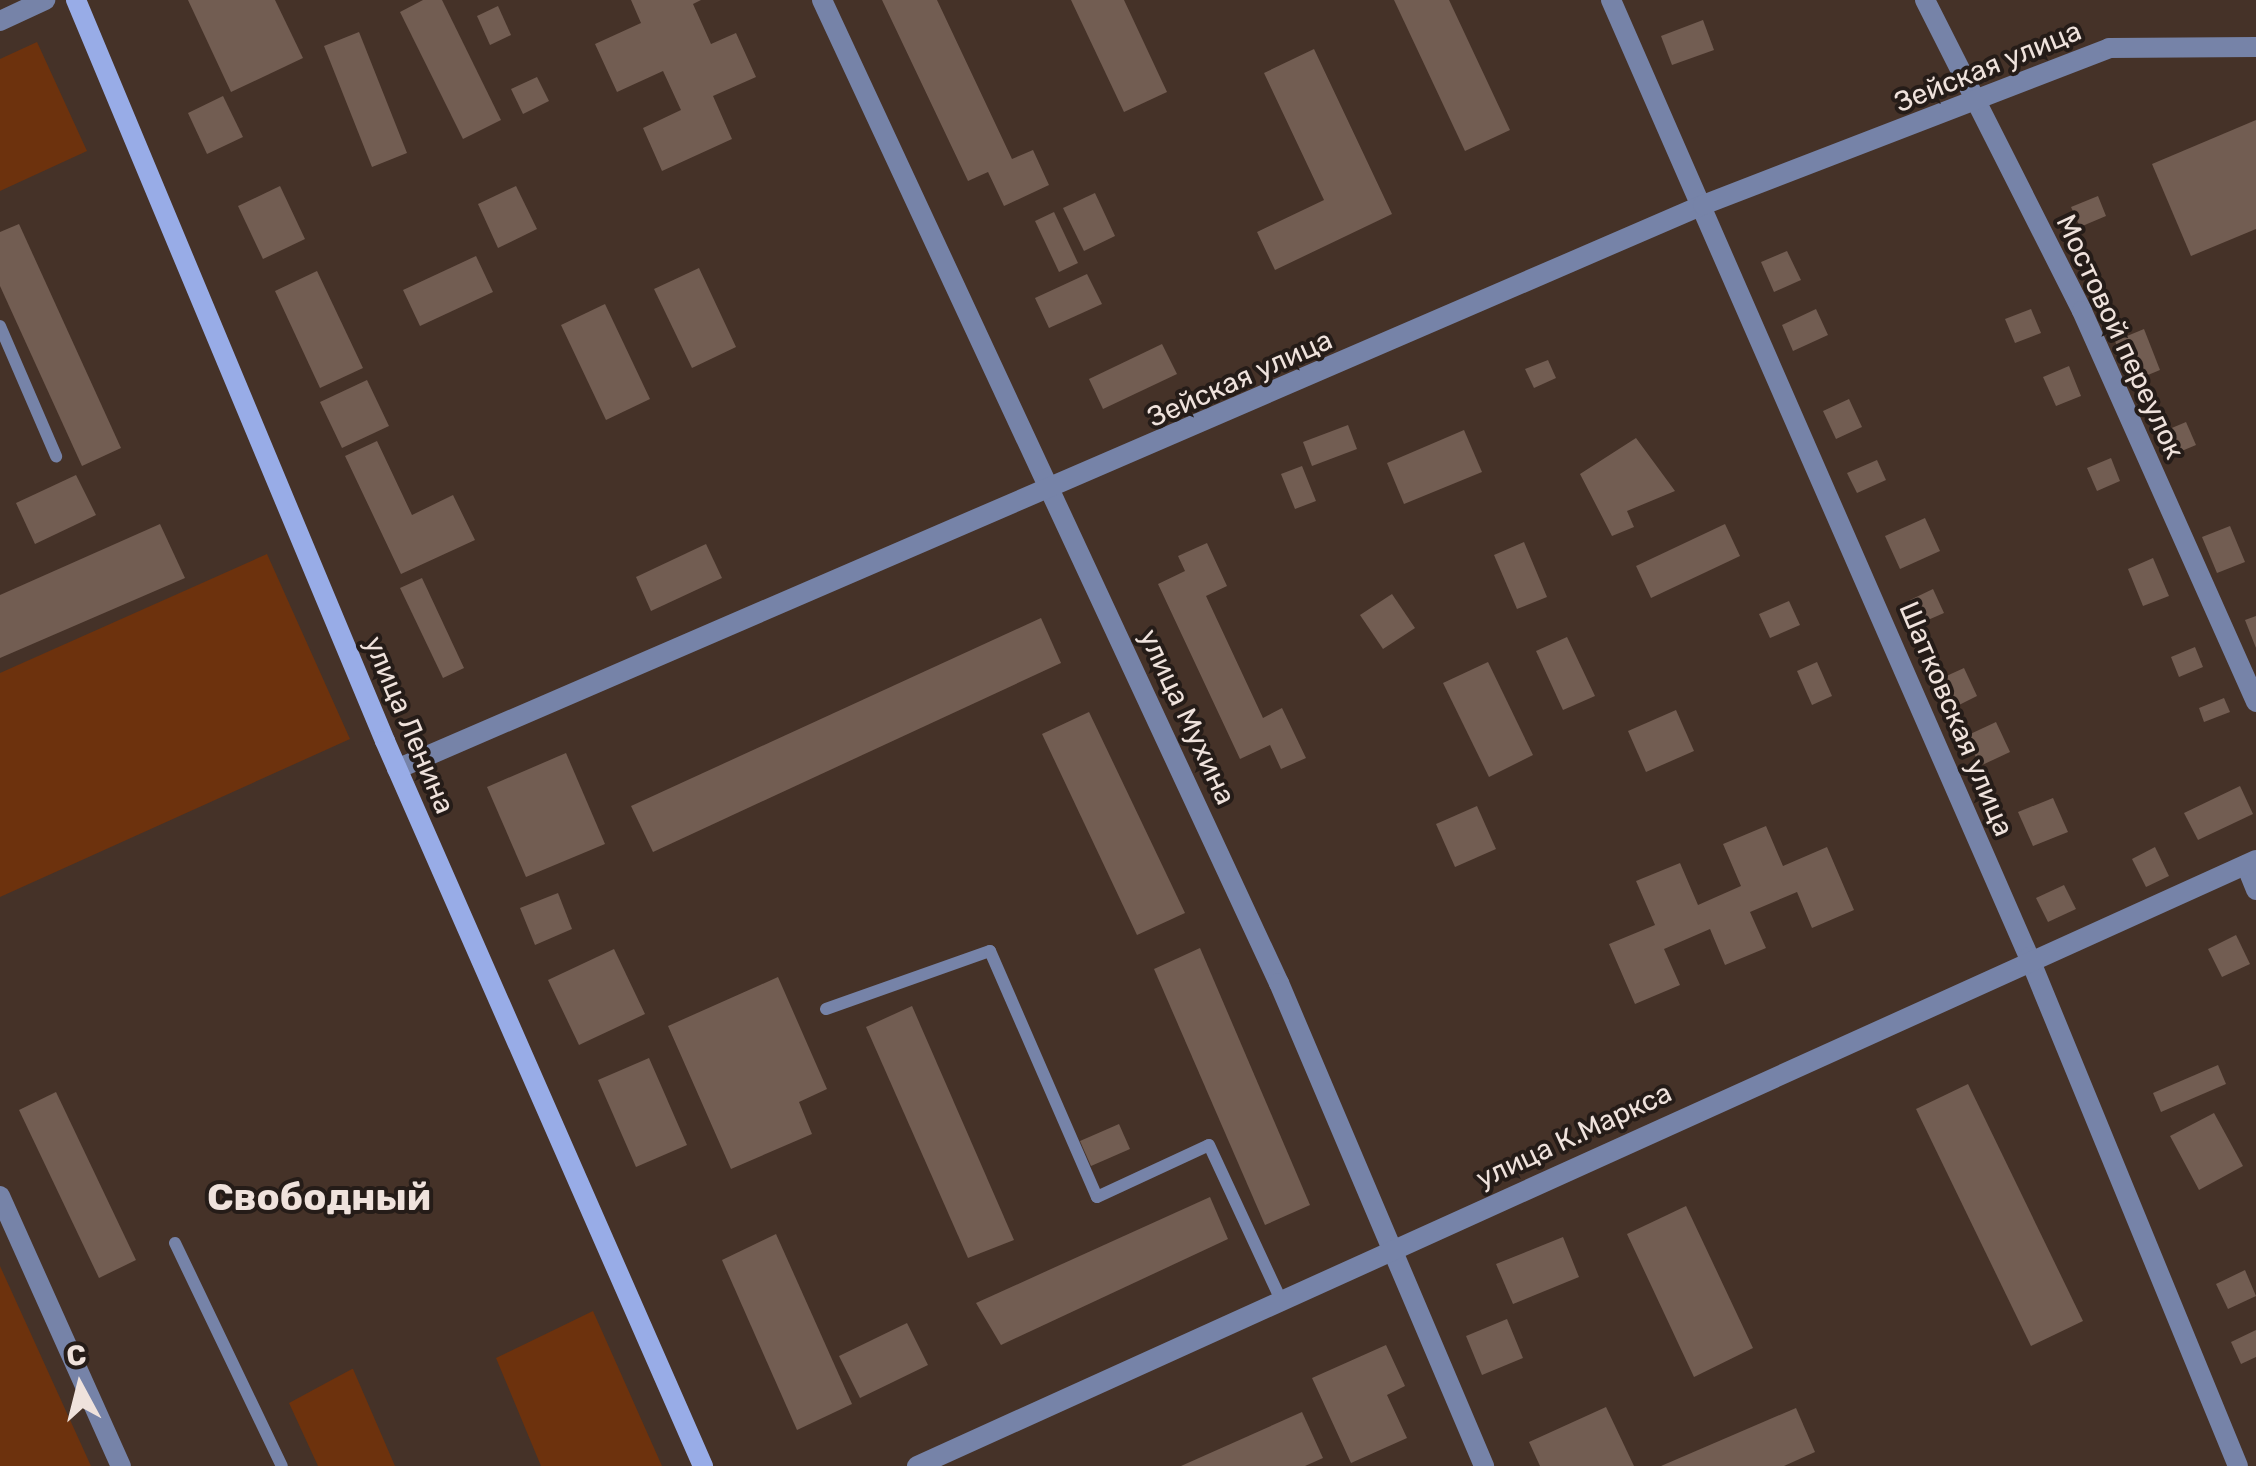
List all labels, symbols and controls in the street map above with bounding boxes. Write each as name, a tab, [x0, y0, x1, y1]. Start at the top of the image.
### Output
street label: Зейская улица	[1890, 14, 2086, 120]
street label: Мостовой переулок	[2049, 209, 2191, 465]
street label: Зейская улица	[1142, 323, 1338, 435]
street label: Шатковская улица	[1891, 597, 2021, 841]
street label: улица Мухина	[1132, 624, 1242, 810]
street label: улица Ленина	[357, 631, 461, 819]
street label: улица К.Маркса	[1471, 1076, 1677, 1196]
district label: Свободный	[207, 1175, 431, 1221]
north arrow	[30, 1336, 130, 1436]
text: С	[65, 1338, 88, 1373]

